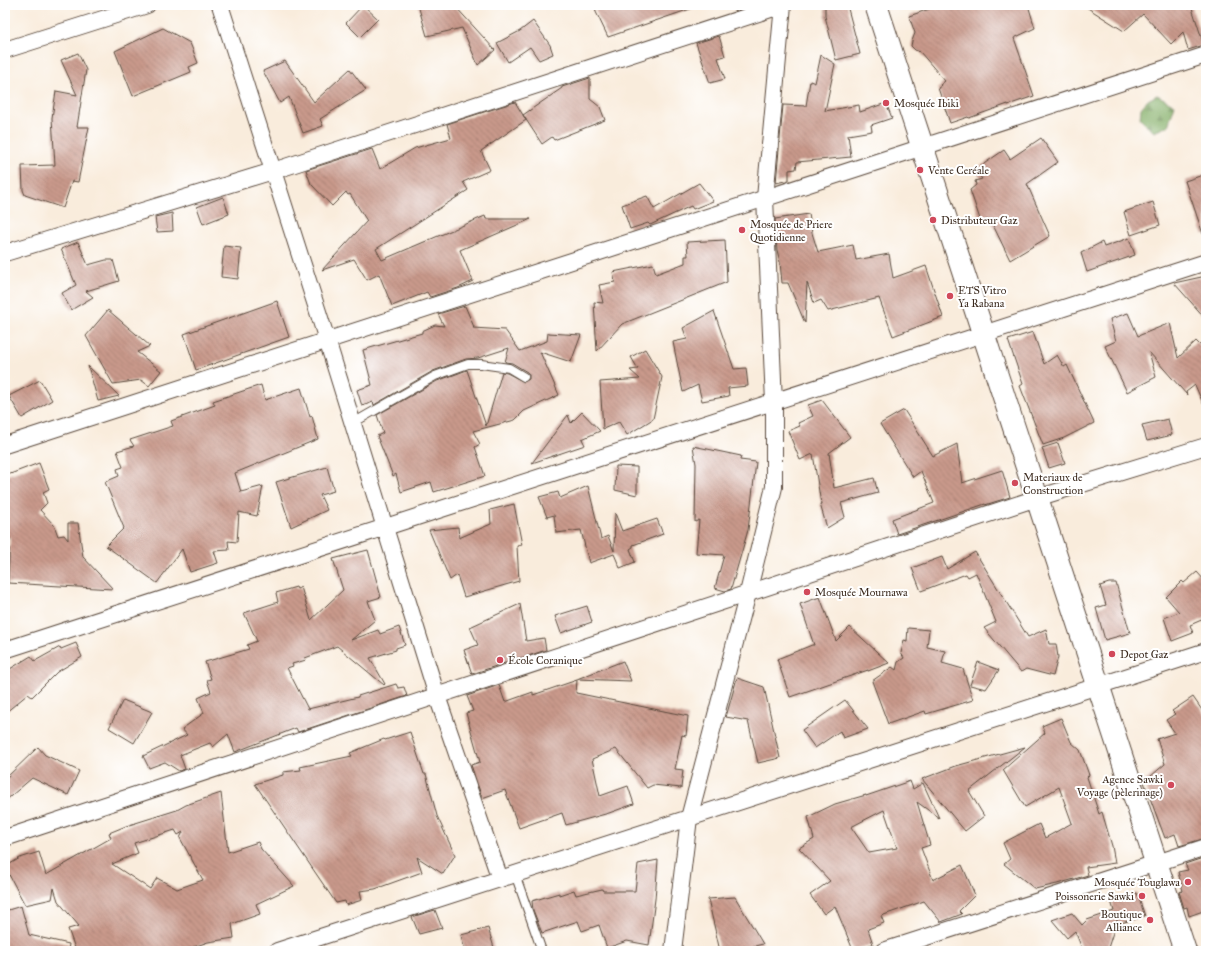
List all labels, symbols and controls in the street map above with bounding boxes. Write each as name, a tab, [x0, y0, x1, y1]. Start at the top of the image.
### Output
place label: Mosquée Ibiki	[894, 97, 959, 111]
marker: Mosquée Ibiki	[881, 98, 891, 108]
place label: Vente Ceréale	[927, 164, 989, 177]
marker: Vente Ceréale	[915, 165, 925, 175]
place label: Distributeur Gaz	[941, 214, 1017, 227]
marker: Distributeur Gaz	[928, 215, 938, 225]
place label: Mosquée de Priere Quotidienne	[750, 218, 833, 244]
marker: Mosquée de Priere Quotidienne	[737, 225, 747, 235]
place label: ETS Vitro Ya Rabana	[958, 284, 1007, 310]
marker: ETS Vitro Ya Rabana	[945, 291, 955, 301]
place label: Materiaux de Construction	[1023, 471, 1083, 497]
marker: Materiaux de Construction	[1010, 478, 1020, 488]
place label: Mosquée Mournawa	[815, 586, 908, 600]
marker: Mosquée Mournawa	[802, 587, 812, 597]
place label: Depot Gaz	[1120, 648, 1168, 661]
marker: Depot Gaz	[1107, 649, 1117, 659]
place label: École Coranique	[508, 653, 583, 668]
marker: École Coranique	[495, 655, 505, 665]
place label: Agence Sawki Voyage (pèlerinage)	[1076, 773, 1163, 799]
marker: Agence Sawki Voyage (pèlerinage)	[1166, 780, 1176, 790]
place label: Mosquée Touglawa	[1094, 876, 1180, 890]
marker: Mosquée Touglawa	[1183, 877, 1193, 887]
place label: Poissonerie Sawki	[1055, 890, 1134, 903]
marker: Poissonerie Sawki	[1137, 891, 1147, 901]
place label: Boutique Alliance	[1101, 908, 1142, 934]
marker: Boutique Alliance	[1145, 915, 1155, 925]

